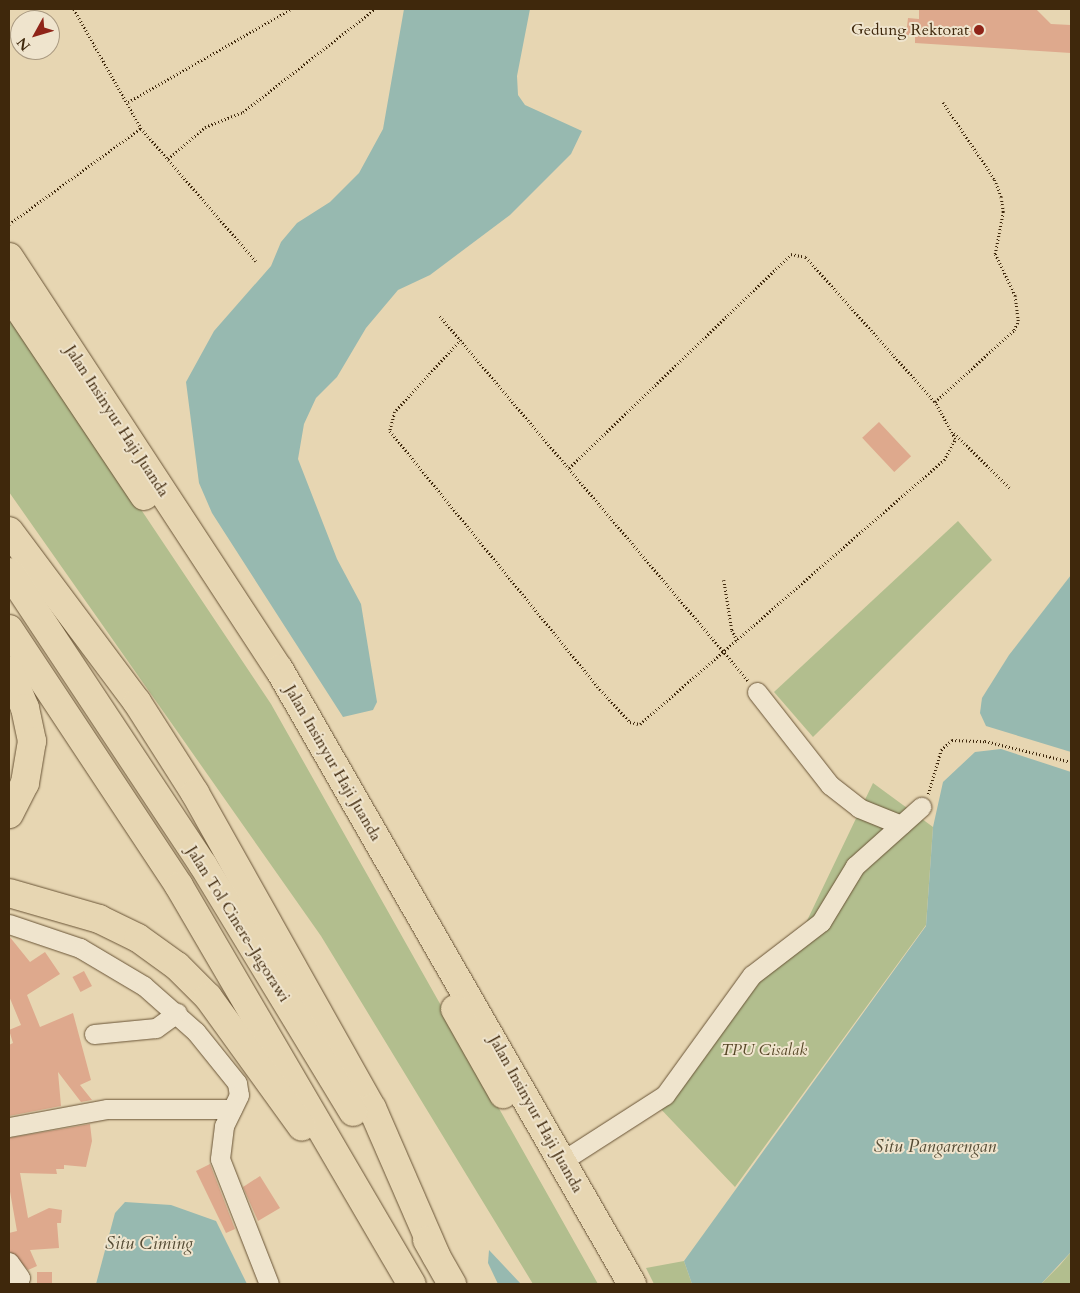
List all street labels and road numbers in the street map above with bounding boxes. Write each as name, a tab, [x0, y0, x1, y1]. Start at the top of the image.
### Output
street label: Jalan Insinyur Haji Juanda	[61, 342, 173, 500]
street label: Jalan Insinyur Haji Juanda	[280, 682, 386, 844]
street label: Jalan Tol Cinere–Jagorawi	[182, 842, 294, 1006]
street label: Jalan Insinyur Haji Juanda	[485, 1032, 587, 1196]

